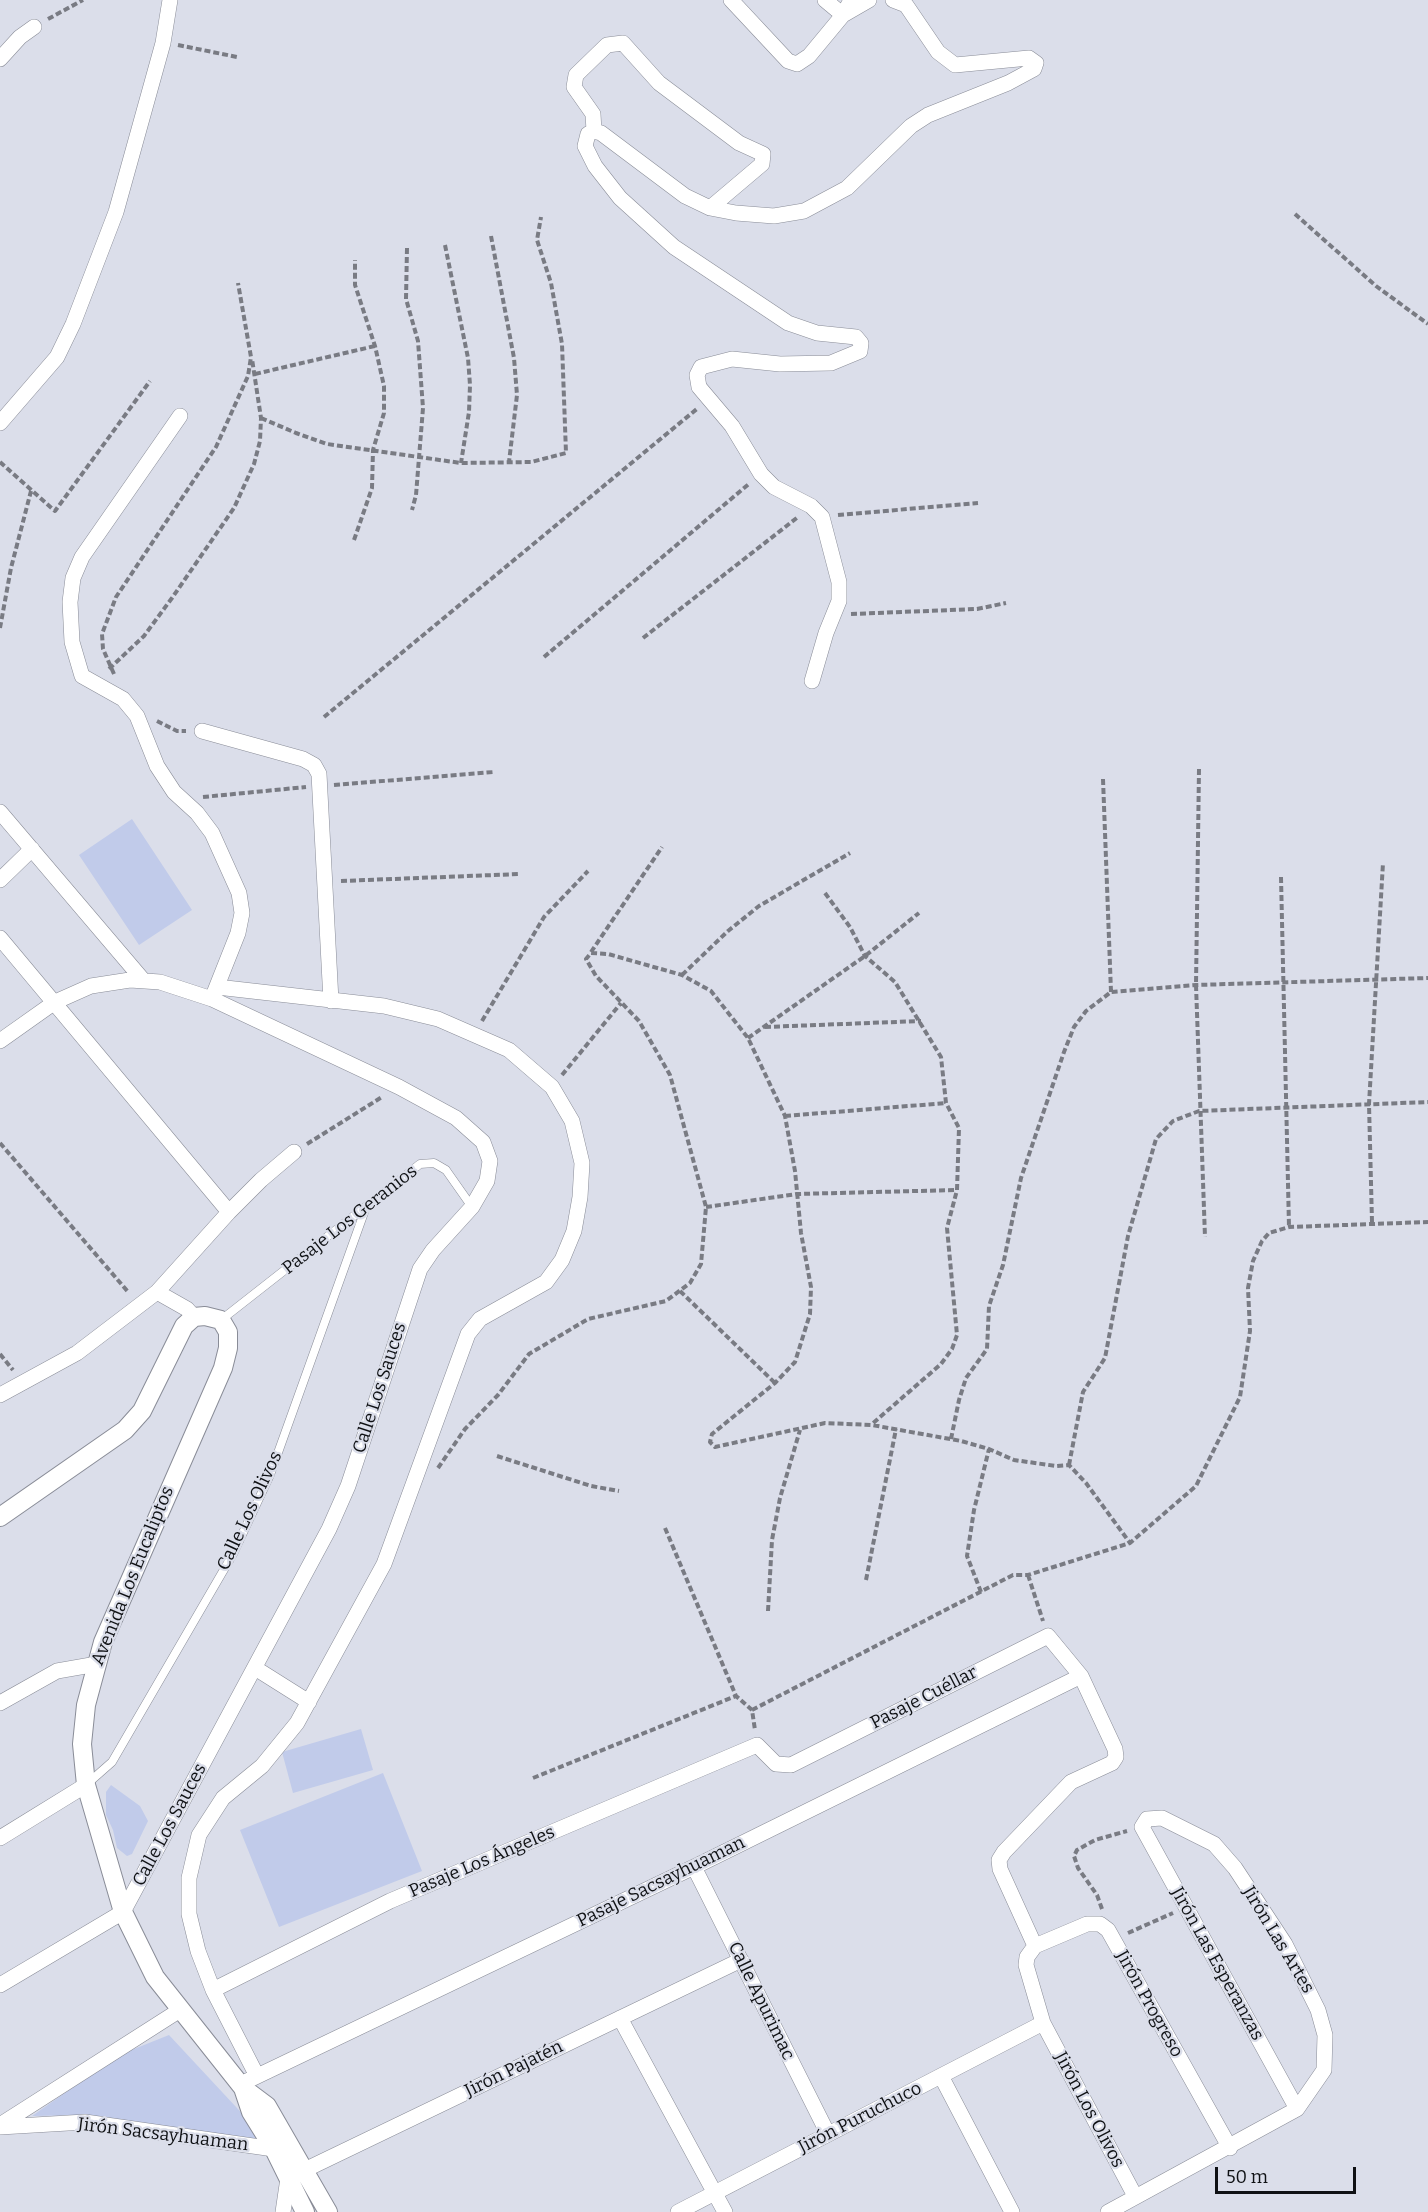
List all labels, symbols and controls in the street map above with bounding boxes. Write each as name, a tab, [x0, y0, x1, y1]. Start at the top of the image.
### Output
street label: Pasaje Los Geranios	[278, 1161, 422, 1279]
street label: Calle Los Sauces	[349, 1320, 411, 1456]
street label: Calle Los Olivos	[213, 1448, 287, 1574]
street label: Avenida Los Eucaliptos	[87, 1483, 179, 1669]
street label: Pasaje Cuéllar	[867, 1662, 981, 1734]
street label: Calle Los Sauces	[129, 1760, 211, 1890]
street label: Pasaje Los Ángeles	[406, 1822, 558, 1902]
street label: Pasaje Sacsayhuaman	[573, 1832, 749, 1932]
street label: Jirón Las Artes	[1238, 1883, 1318, 1997]
street label: Jirón Las Esperanzas	[1166, 1884, 1268, 2044]
street label: Calle Apurimac	[723, 1939, 799, 2063]
street label: Jirón Progreso	[1111, 1947, 1187, 2061]
street label: Jirón Pajatén	[461, 2036, 567, 2102]
street label: Jirón Los Olivos	[1049, 2048, 1129, 2172]
street label: Jirón Puruchuco	[795, 2078, 925, 2158]
street label: Jirón Sacsayhuaman	[77, 2114, 249, 2156]
scale bar	[1218, 2155, 1359, 2193]
text: 50 m	[1226, 2166, 1268, 2188]

